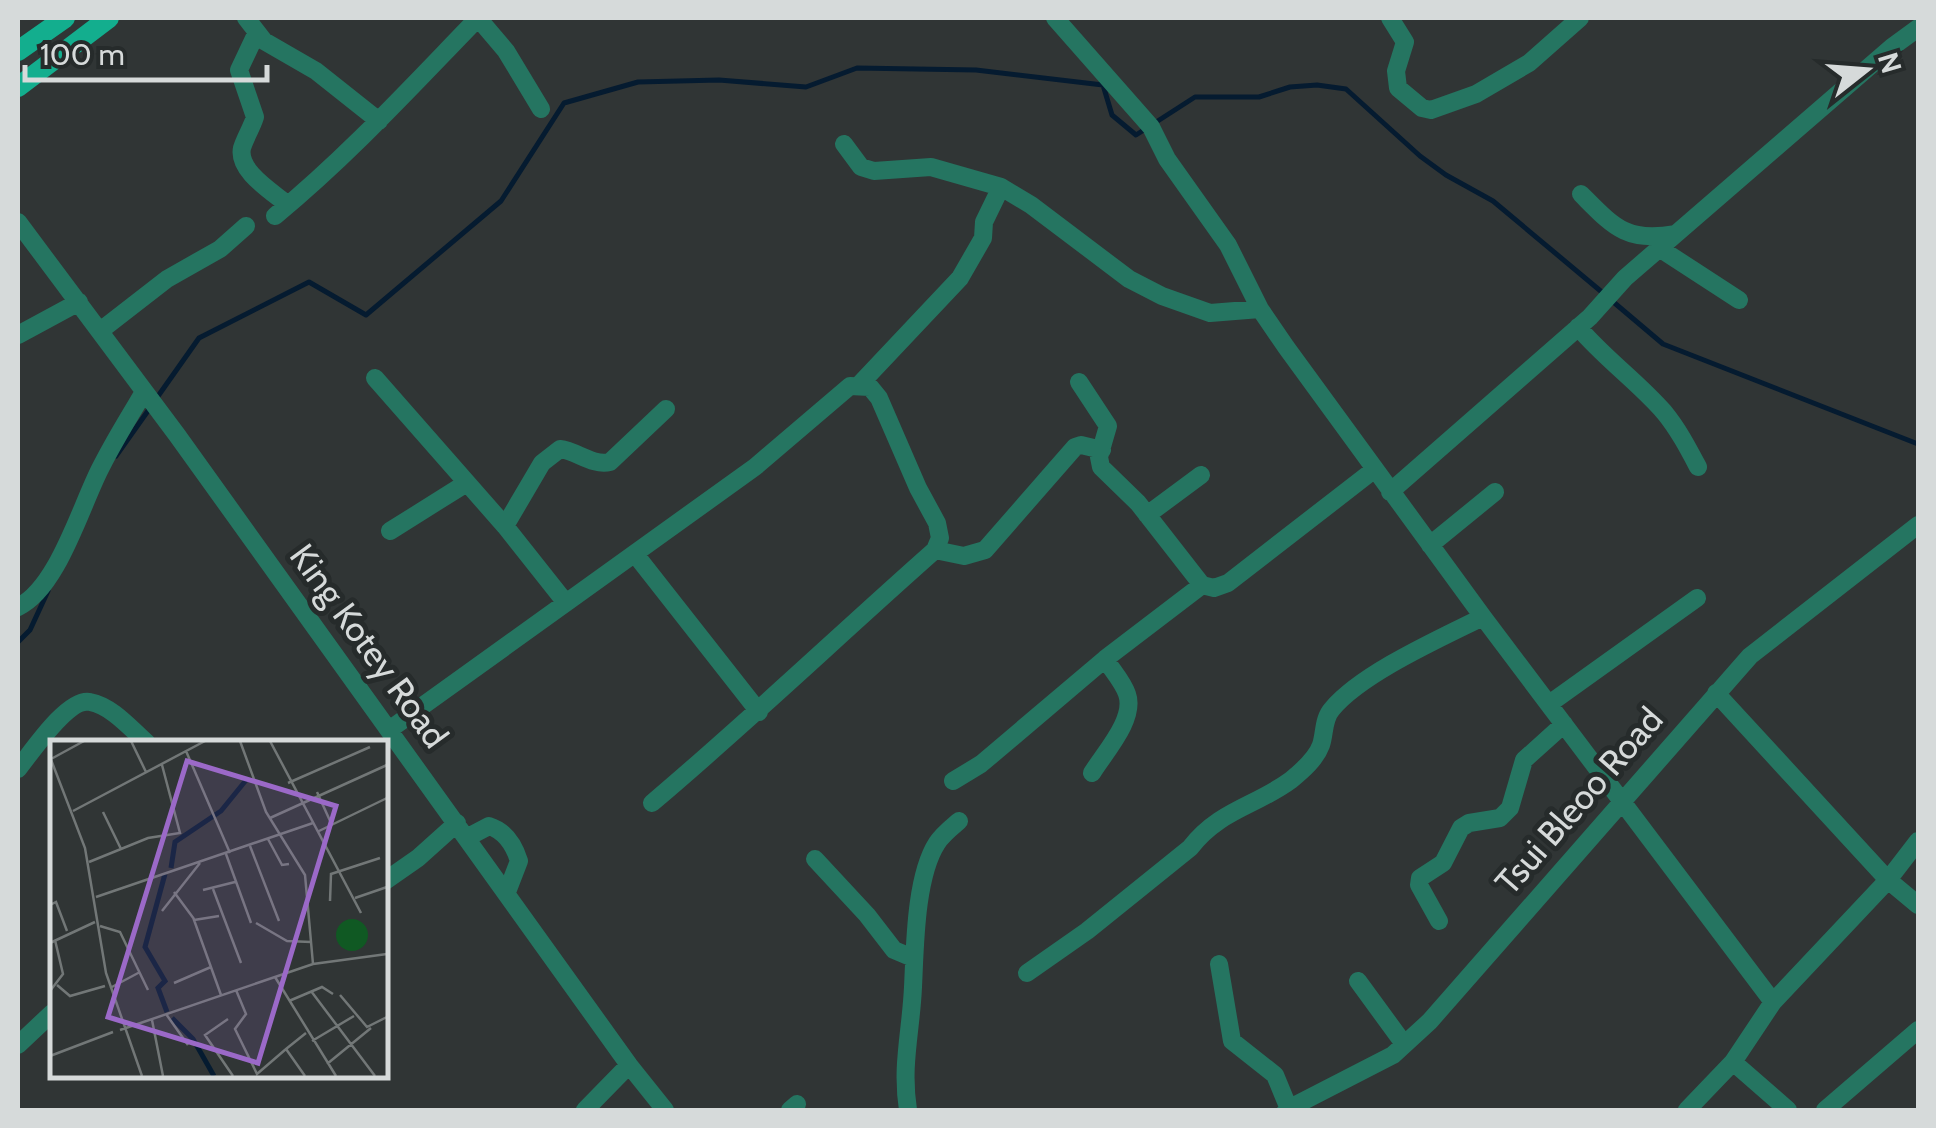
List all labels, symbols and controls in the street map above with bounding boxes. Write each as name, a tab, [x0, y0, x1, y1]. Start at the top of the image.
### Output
scale bar	[25, 20, 268, 82]
north arrow	[1816, 20, 1916, 120]
text: 100 m	[40, 36, 125, 73]
text: N	[1871, 48, 1909, 77]
street label: King Kotey Road	[281, 535, 458, 756]
street label: Tsui Bleoo Road	[1486, 698, 1672, 903]
inset map	[50, 740, 388, 1078]

